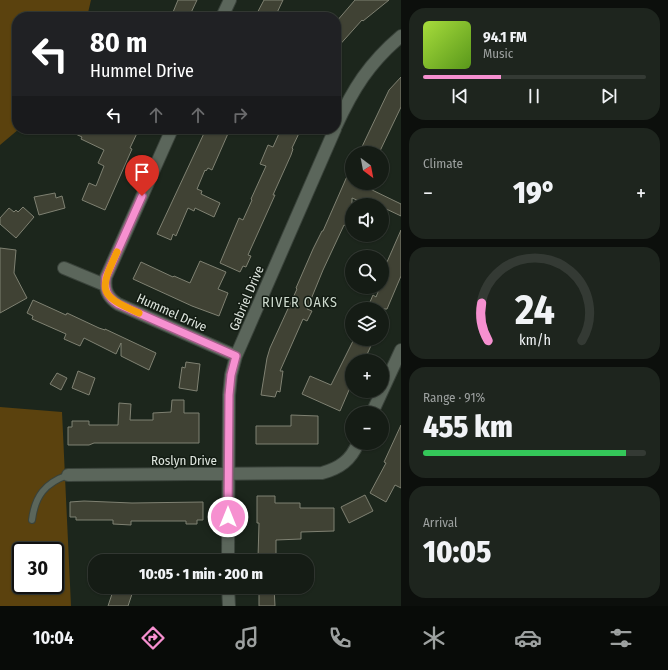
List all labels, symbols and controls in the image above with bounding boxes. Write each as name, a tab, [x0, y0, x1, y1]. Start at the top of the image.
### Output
text: 80 m	[90, 26, 147, 59]
icon: left	[24, 28, 76, 80]
text: 94.1 FM	[483, 28, 527, 46]
text: Music	[483, 46, 513, 61]
text: Hummel Drive	[90, 60, 194, 82]
icon: previous	[449, 85, 471, 107]
icon: pause	[523, 85, 545, 107]
icon: next	[598, 85, 620, 107]
icon: left	[103, 104, 125, 126]
icon: ahead	[145, 104, 167, 126]
icon: ahead	[187, 104, 209, 126]
icon: right	[229, 104, 251, 126]
north arrow	[345, 146, 389, 190]
map controls	[345, 146, 389, 450]
pin	[125, 155, 159, 196]
text: Climate	[423, 156, 463, 171]
icon: arrive	[131, 161, 153, 183]
text: 19°	[513, 175, 556, 211]
text: −	[423, 180, 433, 207]
text: +	[636, 180, 646, 207]
button: sound	[345, 198, 389, 242]
button: search	[345, 250, 389, 294]
street label: Gabriel Drive	[226, 264, 267, 333]
text: 24	[514, 285, 554, 335]
street label: Hummel Drive	[134, 290, 209, 335]
district label: RIVER OAKS	[262, 294, 338, 311]
button: layers	[345, 302, 389, 346]
text: km/h	[519, 332, 550, 349]
button: +	[345, 354, 389, 398]
text: Range · 91%	[423, 390, 485, 405]
button: −	[345, 406, 389, 450]
text: 455 km	[423, 409, 513, 445]
street label: Roslyn Drive	[151, 453, 217, 468]
position arrow	[207, 496, 249, 538]
text: Arrival	[423, 515, 457, 530]
text: 10:05	[423, 534, 491, 570]
speed limit sign: 30	[12, 542, 64, 594]
text: 10:05 · 1 min · 200 m	[139, 565, 263, 583]
icon: directions	[139, 624, 167, 652]
icon: music	[233, 624, 261, 652]
icon: phone	[326, 624, 354, 652]
icon: climate	[420, 624, 448, 652]
icon: car	[514, 624, 542, 652]
icon: filters	[607, 624, 635, 652]
text: 10:04	[33, 627, 73, 649]

